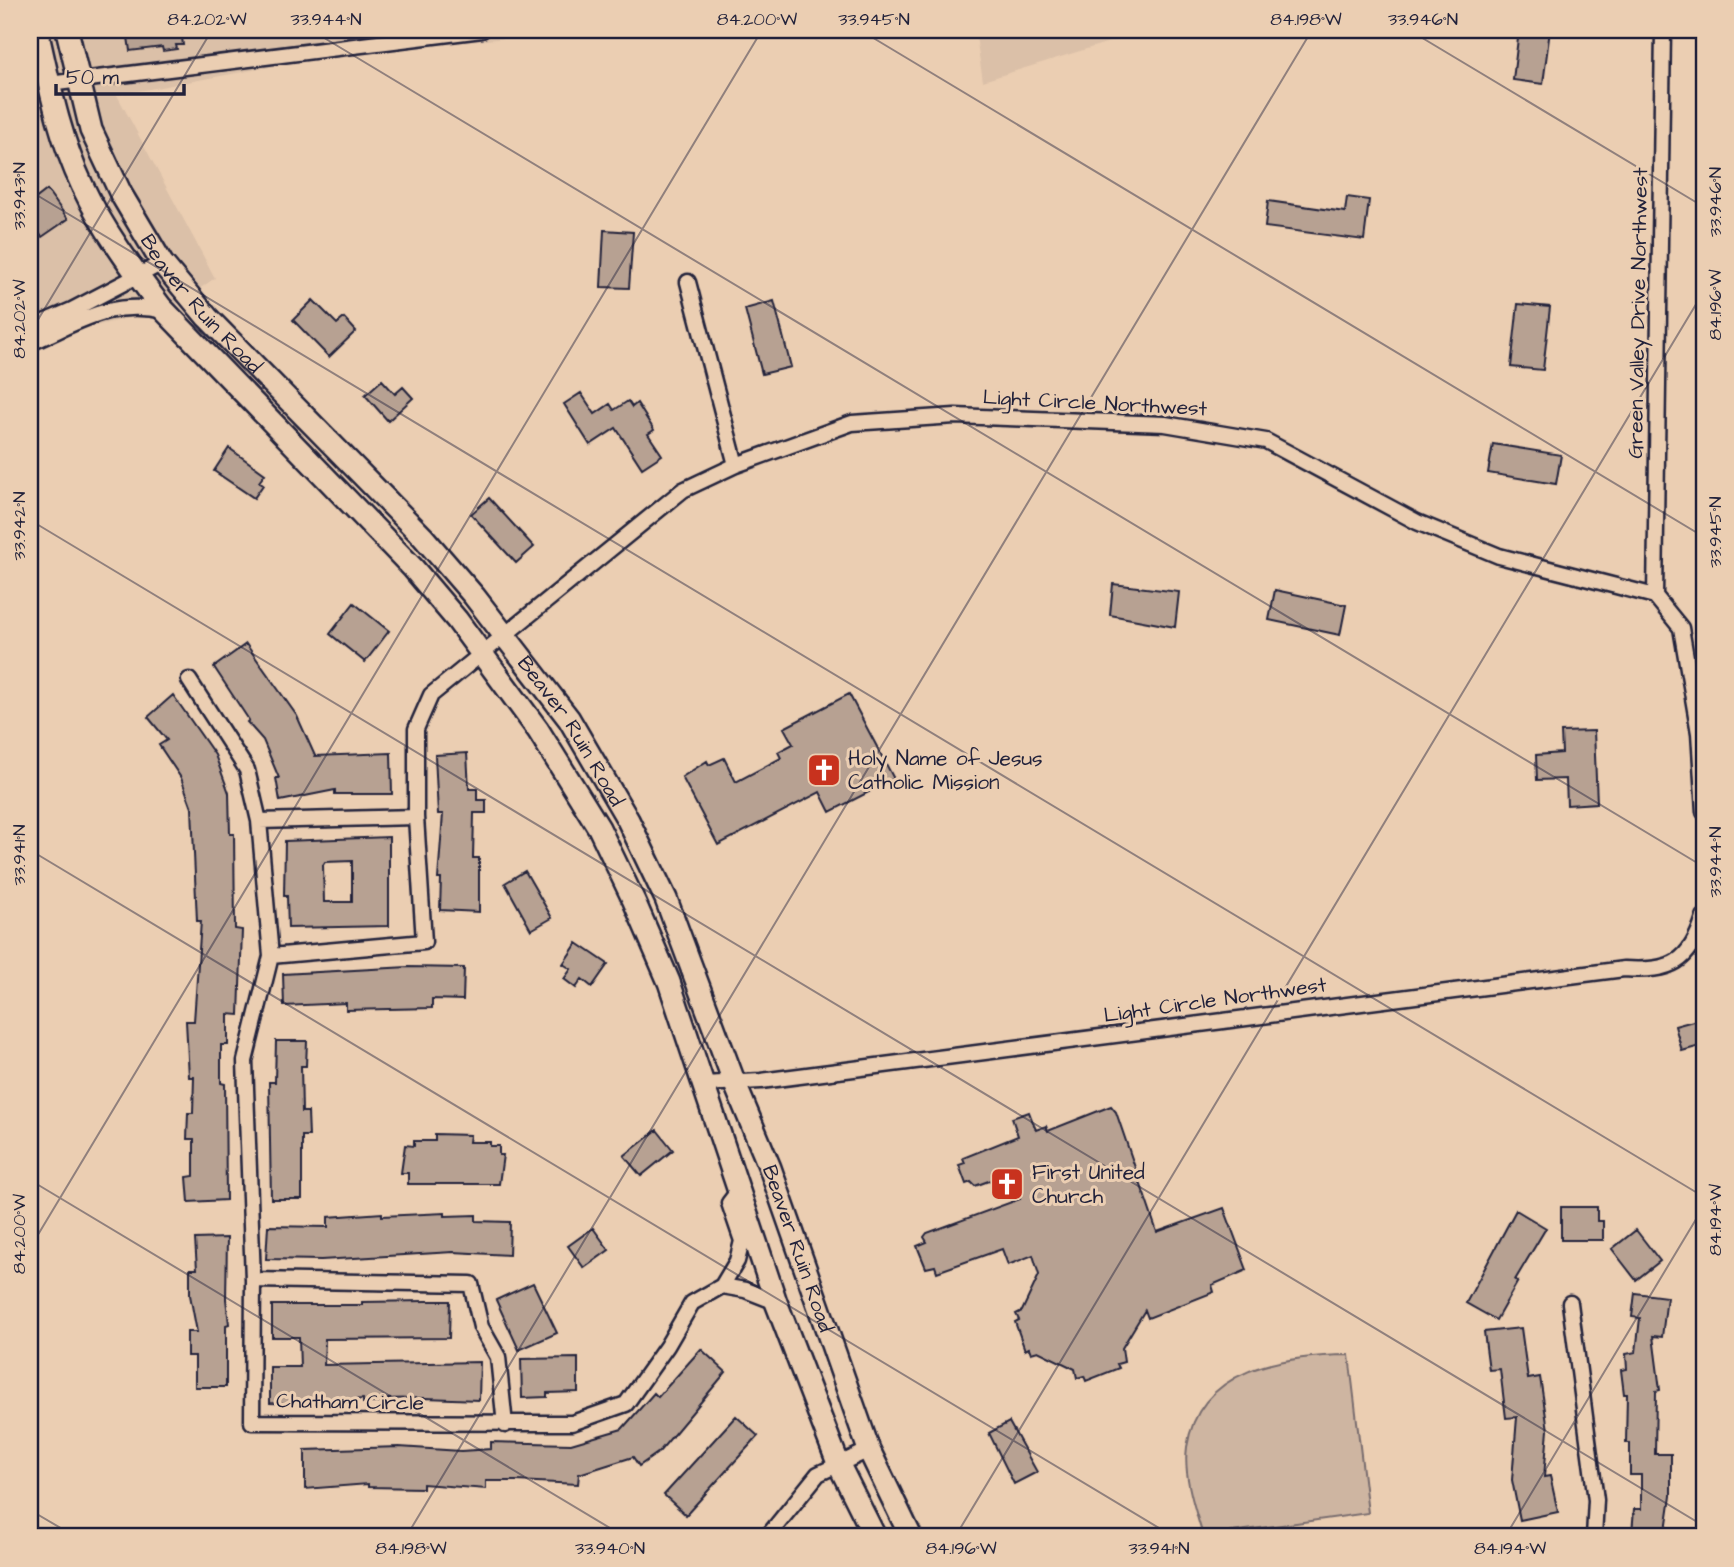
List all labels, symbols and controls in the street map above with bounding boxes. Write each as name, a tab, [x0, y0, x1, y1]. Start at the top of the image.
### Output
text: 84.202°W	[167, 7, 247, 32]
text: 33.944°N	[291, 7, 361, 32]
text: 84.200°W	[717, 7, 797, 32]
text: 33.945°N	[838, 7, 910, 32]
text: 84.198°W	[1270, 7, 1342, 32]
text: 33.946°N	[1388, 7, 1458, 32]
scale bar	[56, 52, 184, 96]
text: 50 m	[66, 63, 120, 92]
text: 33.943°N	[7, 162, 32, 230]
street label: Green Valley Drive Northwest	[1621, 167, 1657, 459]
text: 33.946°N	[1703, 167, 1728, 237]
street label: Beaver Ruin Road	[133, 229, 269, 380]
text: 84.196°W	[1703, 269, 1728, 341]
text: 84.202°W	[7, 279, 32, 359]
street label: Light Circle Northwest	[982, 383, 1208, 425]
text: 33.942°N	[7, 492, 32, 560]
text: 33.945°N	[1703, 496, 1728, 568]
street label: Beaver Ruin Road	[511, 650, 631, 812]
place label: Holy Name of Jesus Catholic Mission	[848, 744, 1043, 797]
church icon: Holy Name of Jesus Catholic Mission	[805, 751, 843, 789]
text: 33.941°N	[7, 825, 32, 885]
text: 33.944°N	[1703, 827, 1728, 897]
street label: Light Circle Northwest	[1102, 970, 1329, 1032]
place label: First United Church	[1032, 1158, 1145, 1211]
street label: Beaver Ruin Road	[755, 1161, 841, 1336]
church icon: First United Church	[988, 1165, 1026, 1203]
text: 84.194°W	[1703, 1184, 1728, 1256]
text: 84.200°W	[7, 1194, 32, 1274]
street label: Chatham Circle	[276, 1386, 424, 1418]
text: 84.198°W	[375, 1536, 447, 1561]
text: 33.940°N	[575, 1536, 645, 1561]
text: 84.196°W	[925, 1536, 997, 1561]
text: 33.941°N	[1129, 1536, 1189, 1561]
text: 84.194°W	[1474, 1536, 1546, 1561]

